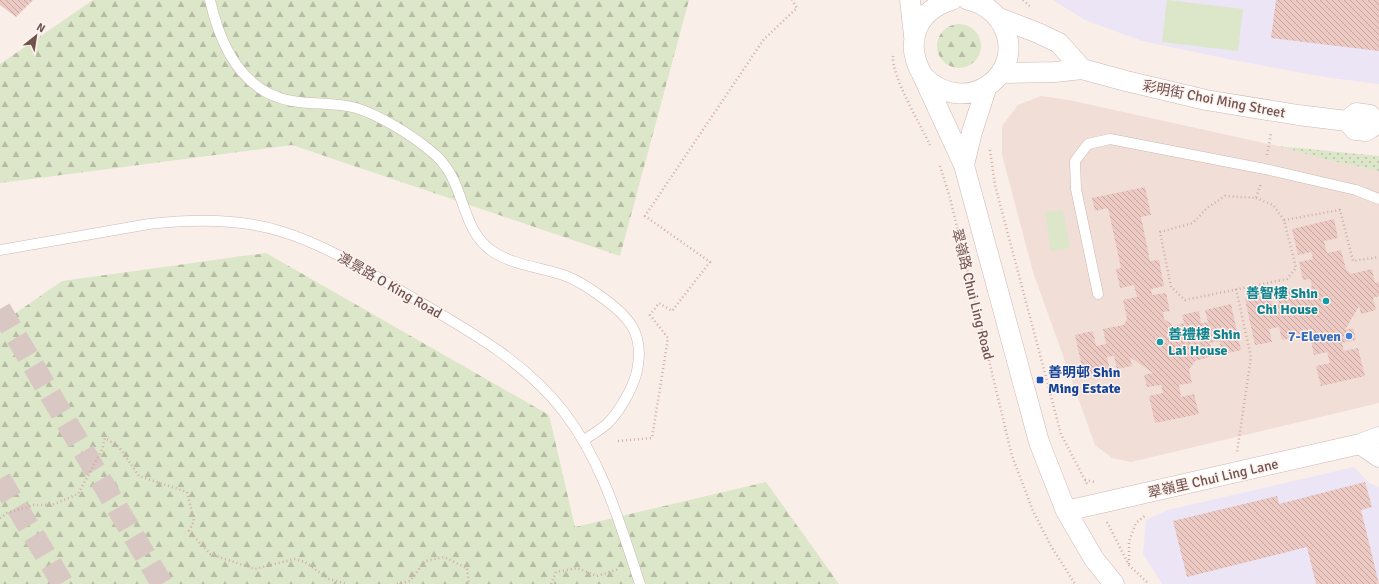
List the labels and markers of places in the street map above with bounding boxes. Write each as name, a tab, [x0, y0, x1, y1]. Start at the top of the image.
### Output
place label: 善智樓 Shin Chi House	[1246, 285, 1318, 318]
marker: 善智樓 Shin Chi House	[1321, 296, 1331, 306]
place label: 善禮樓 Shin Lai House	[1168, 326, 1241, 359]
place label: 7-Eleven	[1288, 328, 1341, 345]
marker: 7-Eleven	[1344, 331, 1354, 341]
marker: 善禮樓 Shin Lai House	[1155, 337, 1165, 347]
place label: 善明邨 Shin Ming Estate	[1048, 364, 1121, 397]
marker: 善明邨 Shin Ming Estate	[1035, 375, 1045, 385]

